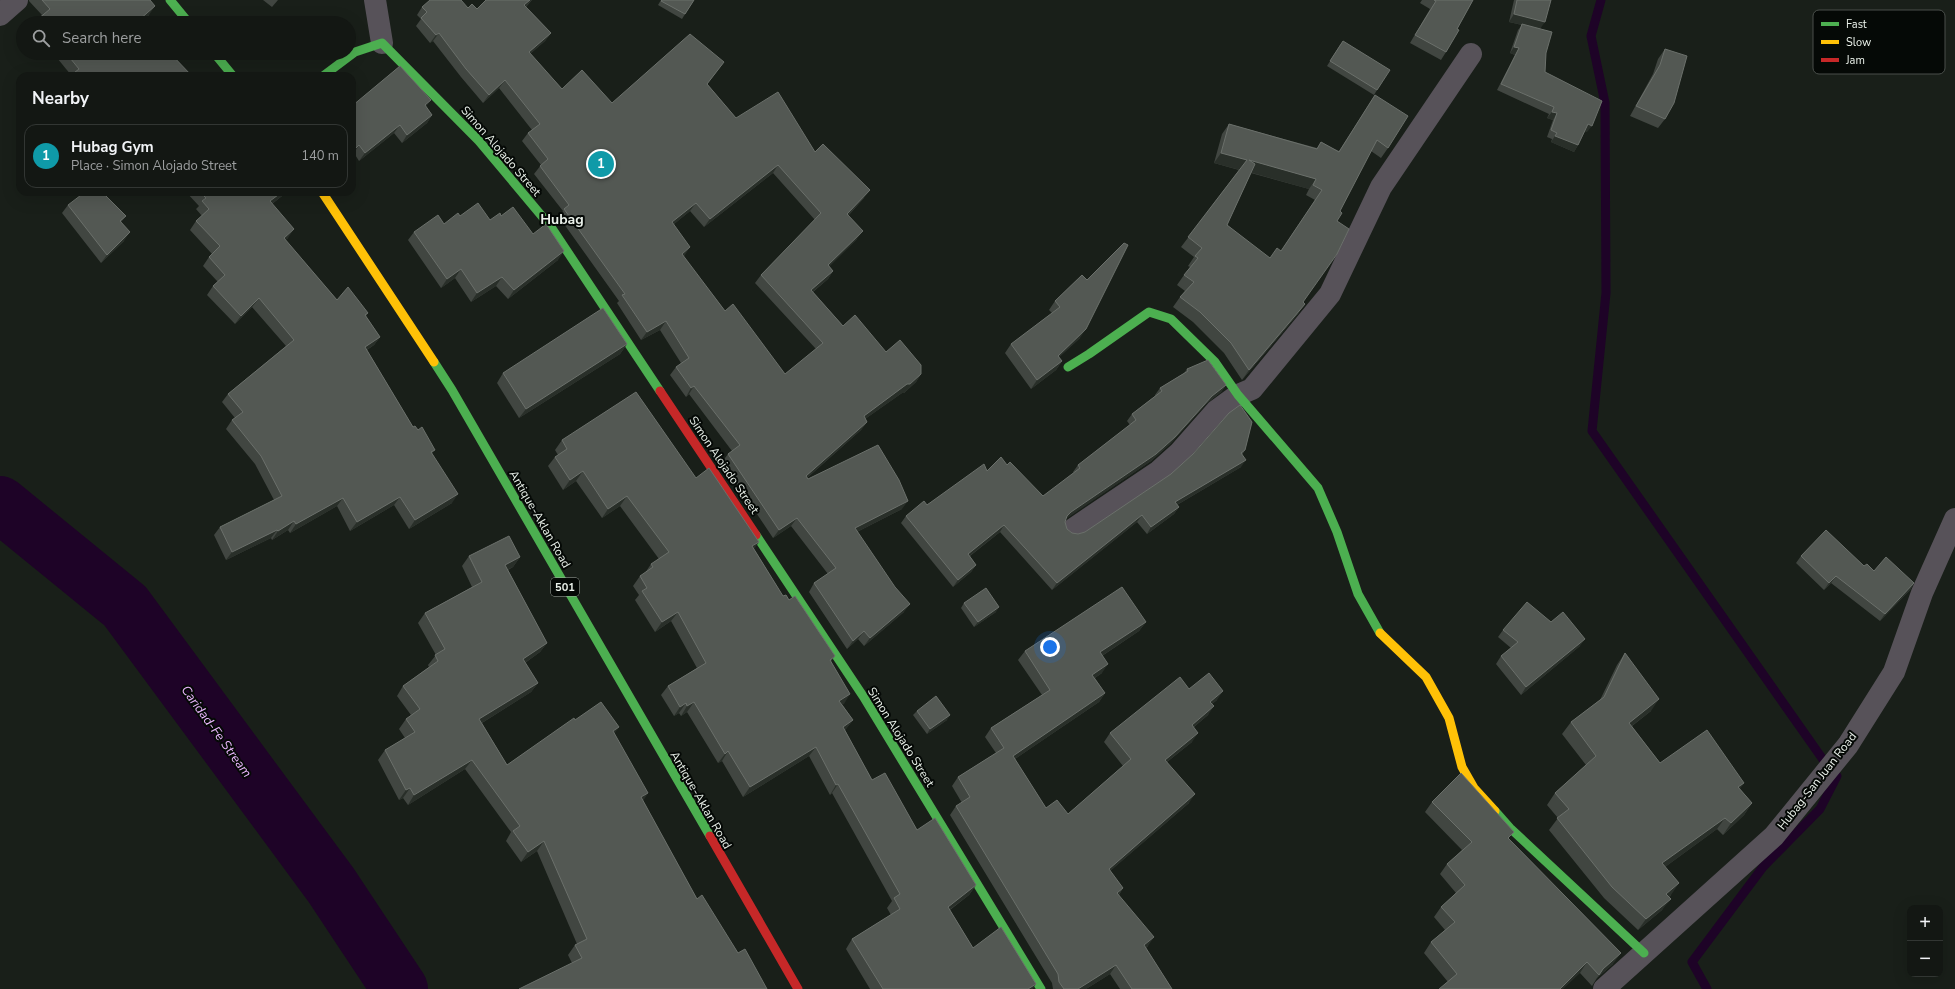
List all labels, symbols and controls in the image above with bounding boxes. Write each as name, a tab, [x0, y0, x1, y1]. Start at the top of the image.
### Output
legend	[1813, 10, 1945, 74]
search box	[16, 16, 356, 60]
text: Fast	[1846, 17, 1867, 32]
icon: search	[30, 27, 52, 49]
text: Search here	[62, 28, 142, 48]
text: Slow	[1846, 35, 1871, 50]
text: Jam	[1845, 53, 1865, 68]
text: Nearby	[32, 87, 89, 110]
street label: Simon Alojado Street	[457, 103, 545, 200]
text: Hubag Gym	[71, 137, 154, 157]
text: 1	[42, 147, 50, 165]
text: 140 m	[301, 147, 339, 165]
pin: 1	[588, 149, 614, 179]
text: Place · Simon Alojado Street	[71, 157, 237, 175]
district label: Hubag	[540, 210, 584, 229]
street label: Simon Alojado Street	[685, 413, 763, 518]
street label: Antique-Aklan Road	[506, 467, 574, 571]
road number: 501	[551, 578, 579, 596]
your location	[1040, 637, 1060, 657]
water label: Caridad-Fe Stream	[177, 682, 256, 781]
street label: Simon Alojado Street	[864, 684, 939, 791]
street label: Hubag-San Juan Road	[1774, 729, 1860, 833]
street label: Antique-Aklan Road	[667, 748, 735, 852]
map controls	[1907, 905, 1943, 977]
button: +	[1907, 905, 1943, 941]
button: −	[1907, 941, 1943, 977]

